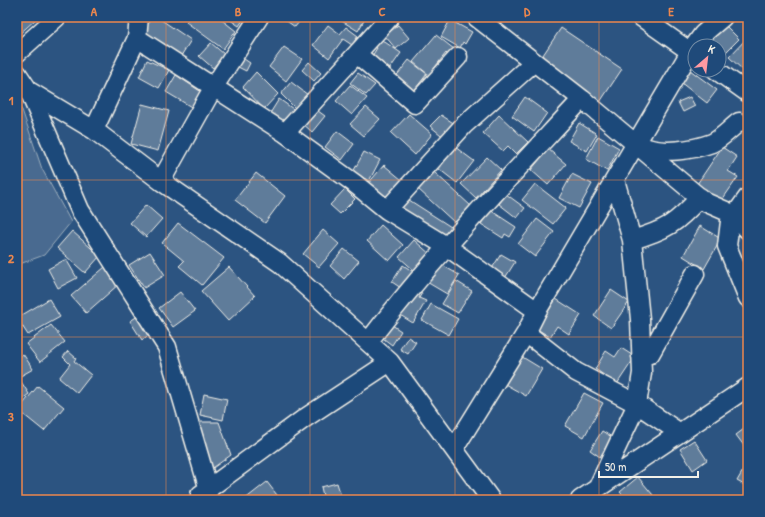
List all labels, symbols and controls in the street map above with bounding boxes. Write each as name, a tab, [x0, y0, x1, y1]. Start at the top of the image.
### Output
text: A	[91, 2, 98, 20]
text: B	[235, 2, 242, 20]
text: C	[378, 2, 386, 20]
text: D	[524, 2, 531, 20]
text: E	[668, 2, 674, 20]
north arrow	[687, 38, 727, 78]
text: K	[706, 42, 718, 57]
text: 1	[9, 91, 14, 109]
text: 2	[8, 249, 15, 267]
text: 3	[8, 407, 14, 425]
scale bar	[599, 453, 698, 479]
text: 50 m	[605, 458, 626, 475]

